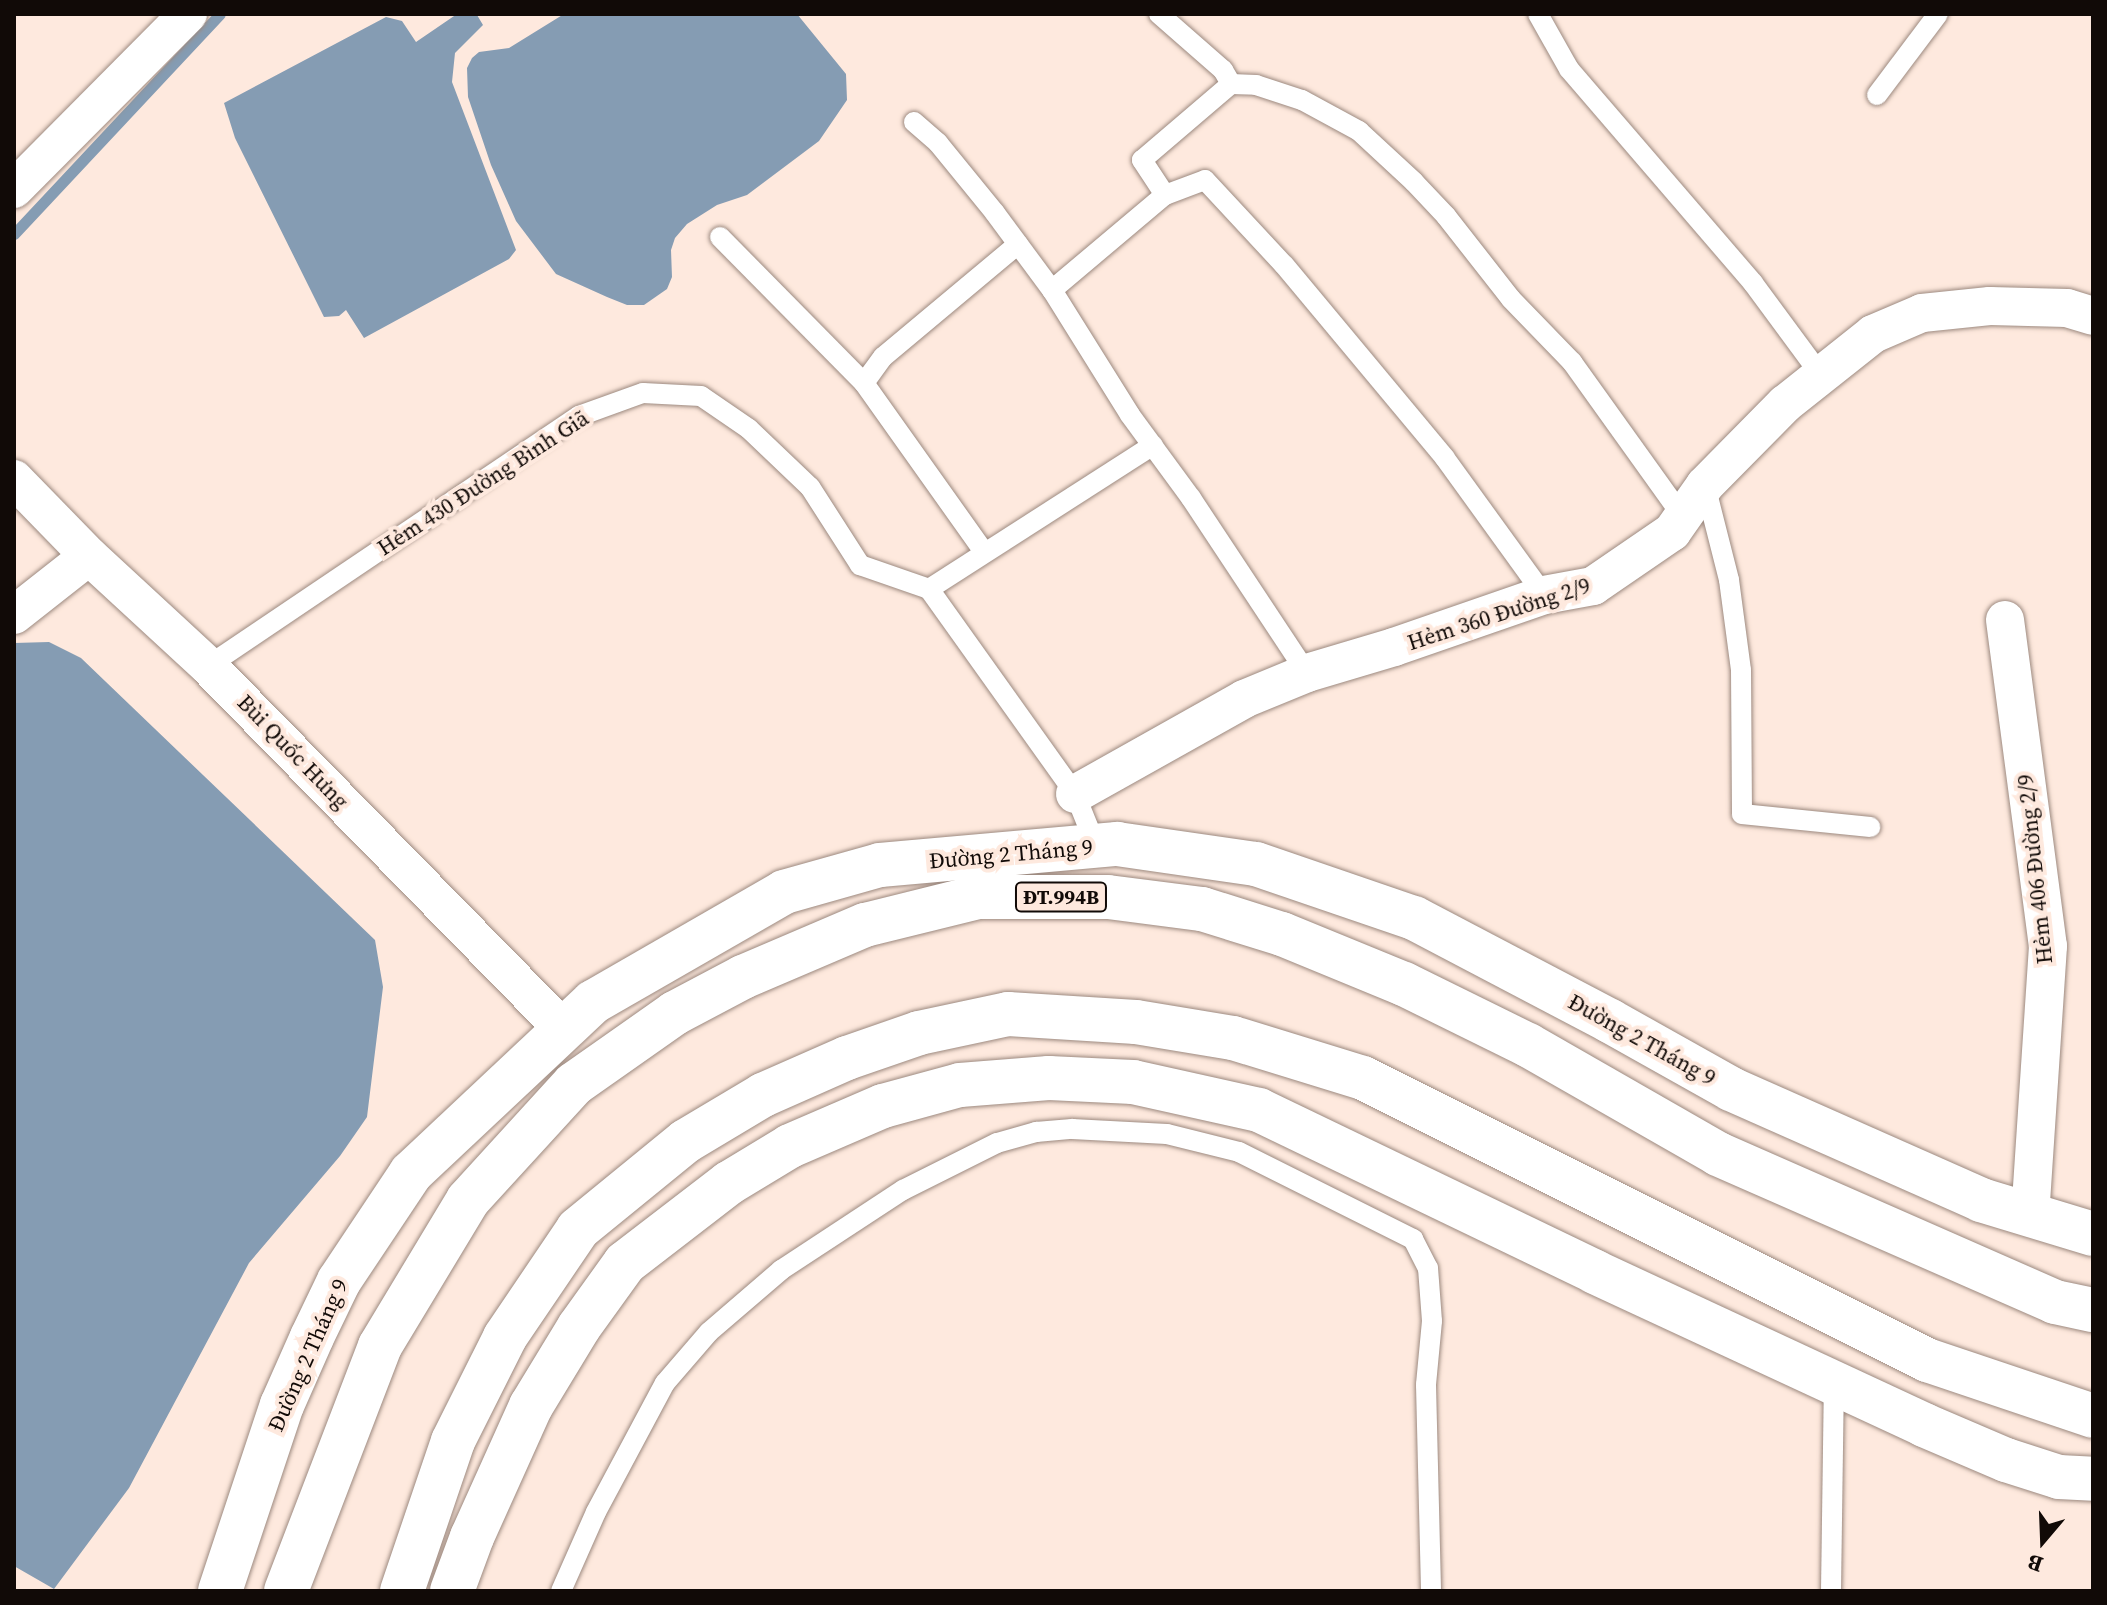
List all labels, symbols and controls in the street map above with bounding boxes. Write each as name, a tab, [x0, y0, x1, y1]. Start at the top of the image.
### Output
street label: Hẻm 430 Đường Bình Giã	[372, 405, 594, 561]
street label: Hẻm 360 Đường 2/9	[1404, 572, 1594, 656]
street label: Bùi Quốc Hưng	[232, 689, 354, 815]
street label: Hẻm 406 Đường 2/9	[2012, 773, 2058, 965]
street label: Đường 2 Tháng 9	[928, 834, 1094, 874]
road number: ĐT.994B	[1013, 881, 1109, 913]
street label: Đường 2 Tháng 9	[1563, 988, 1721, 1092]
street label: Đường 2 Tháng 9	[262, 1274, 354, 1436]
north arrow	[2003, 1501, 2083, 1581]
text: B	[2024, 1547, 2047, 1580]

